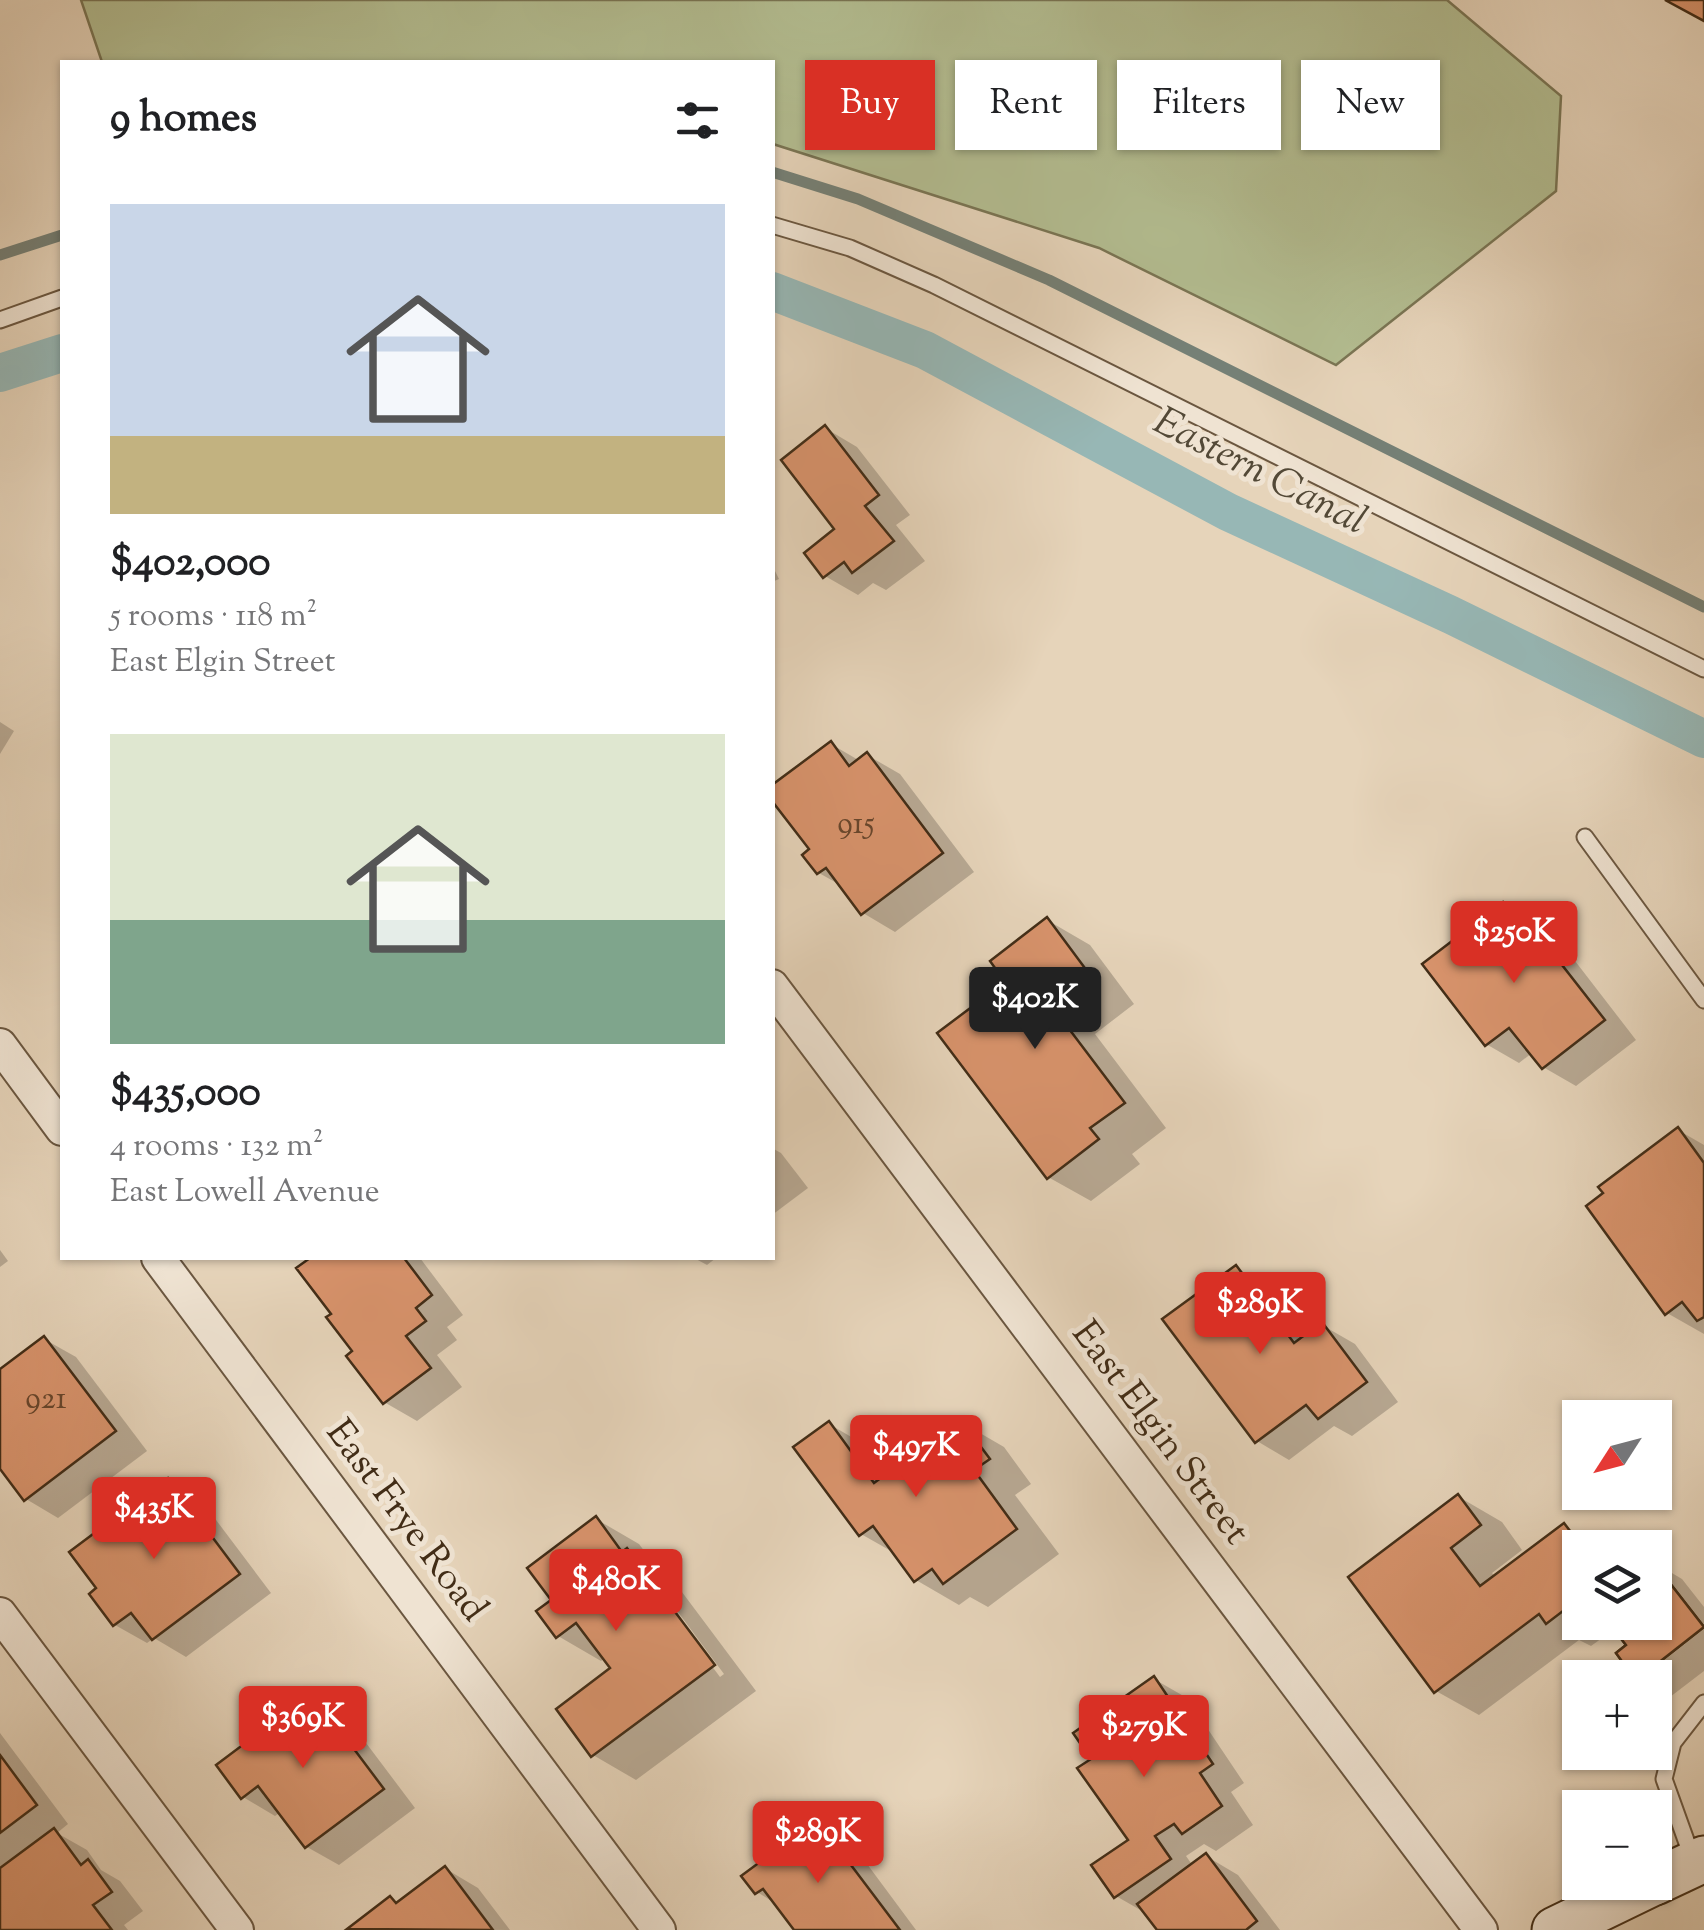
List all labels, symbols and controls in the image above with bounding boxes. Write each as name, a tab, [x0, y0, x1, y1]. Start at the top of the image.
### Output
chip: Buy	[805, 60, 935, 150]
chip: Rent	[955, 60, 1097, 150]
chip: Filters	[1117, 60, 1281, 150]
chip: New	[1301, 60, 1440, 150]
text: 9 homes	[110, 90, 257, 150]
icon: filters	[670, 93, 725, 148]
icon: home	[328, 269, 508, 449]
water label: Eastern Canal	[1142, 395, 1376, 551]
text: $402,000	[110, 534, 271, 594]
text: 5 rooms · 118 m²	[110, 594, 317, 640]
text: East Elgin Street	[110, 640, 335, 686]
icon: home	[328, 799, 508, 979]
house number: 915	[837, 802, 875, 848]
pin: $250K	[1444, 901, 1584, 986]
text: $250K	[1472, 910, 1556, 956]
pin: $402K	[965, 967, 1105, 1052]
text: $402K	[991, 976, 1079, 1022]
text: $435,000	[110, 1064, 261, 1124]
text: 4 rooms · 132 m²	[110, 1124, 324, 1170]
text: East Lowell Avenue	[110, 1170, 380, 1216]
pin: $289K	[1190, 1272, 1330, 1357]
text: $289K	[1217, 1281, 1303, 1327]
street label: East Elgin Street	[1057, 1311, 1261, 1557]
house number: 921	[25, 1377, 67, 1423]
north arrow	[1562, 1400, 1672, 1510]
map controls	[1562, 1400, 1672, 1900]
street label: East Frye Road	[311, 1410, 499, 1634]
pin: $497K	[846, 1415, 986, 1500]
text: $497K	[872, 1424, 960, 1470]
pin: $435K	[84, 1477, 224, 1562]
text: $435K	[114, 1486, 194, 1532]
button: layers	[1562, 1530, 1672, 1640]
pin: $480K	[546, 1549, 686, 1634]
text: $480K	[571, 1558, 661, 1604]
button: +	[1562, 1660, 1672, 1770]
pin: $369K	[233, 1686, 373, 1771]
text: $369K	[261, 1695, 345, 1741]
pin: $279K	[1074, 1695, 1214, 1780]
text: $279K	[1101, 1704, 1187, 1750]
button: −	[1562, 1790, 1672, 1900]
pin: $289K	[748, 1801, 888, 1886]
text: $289K	[775, 1810, 861, 1856]

